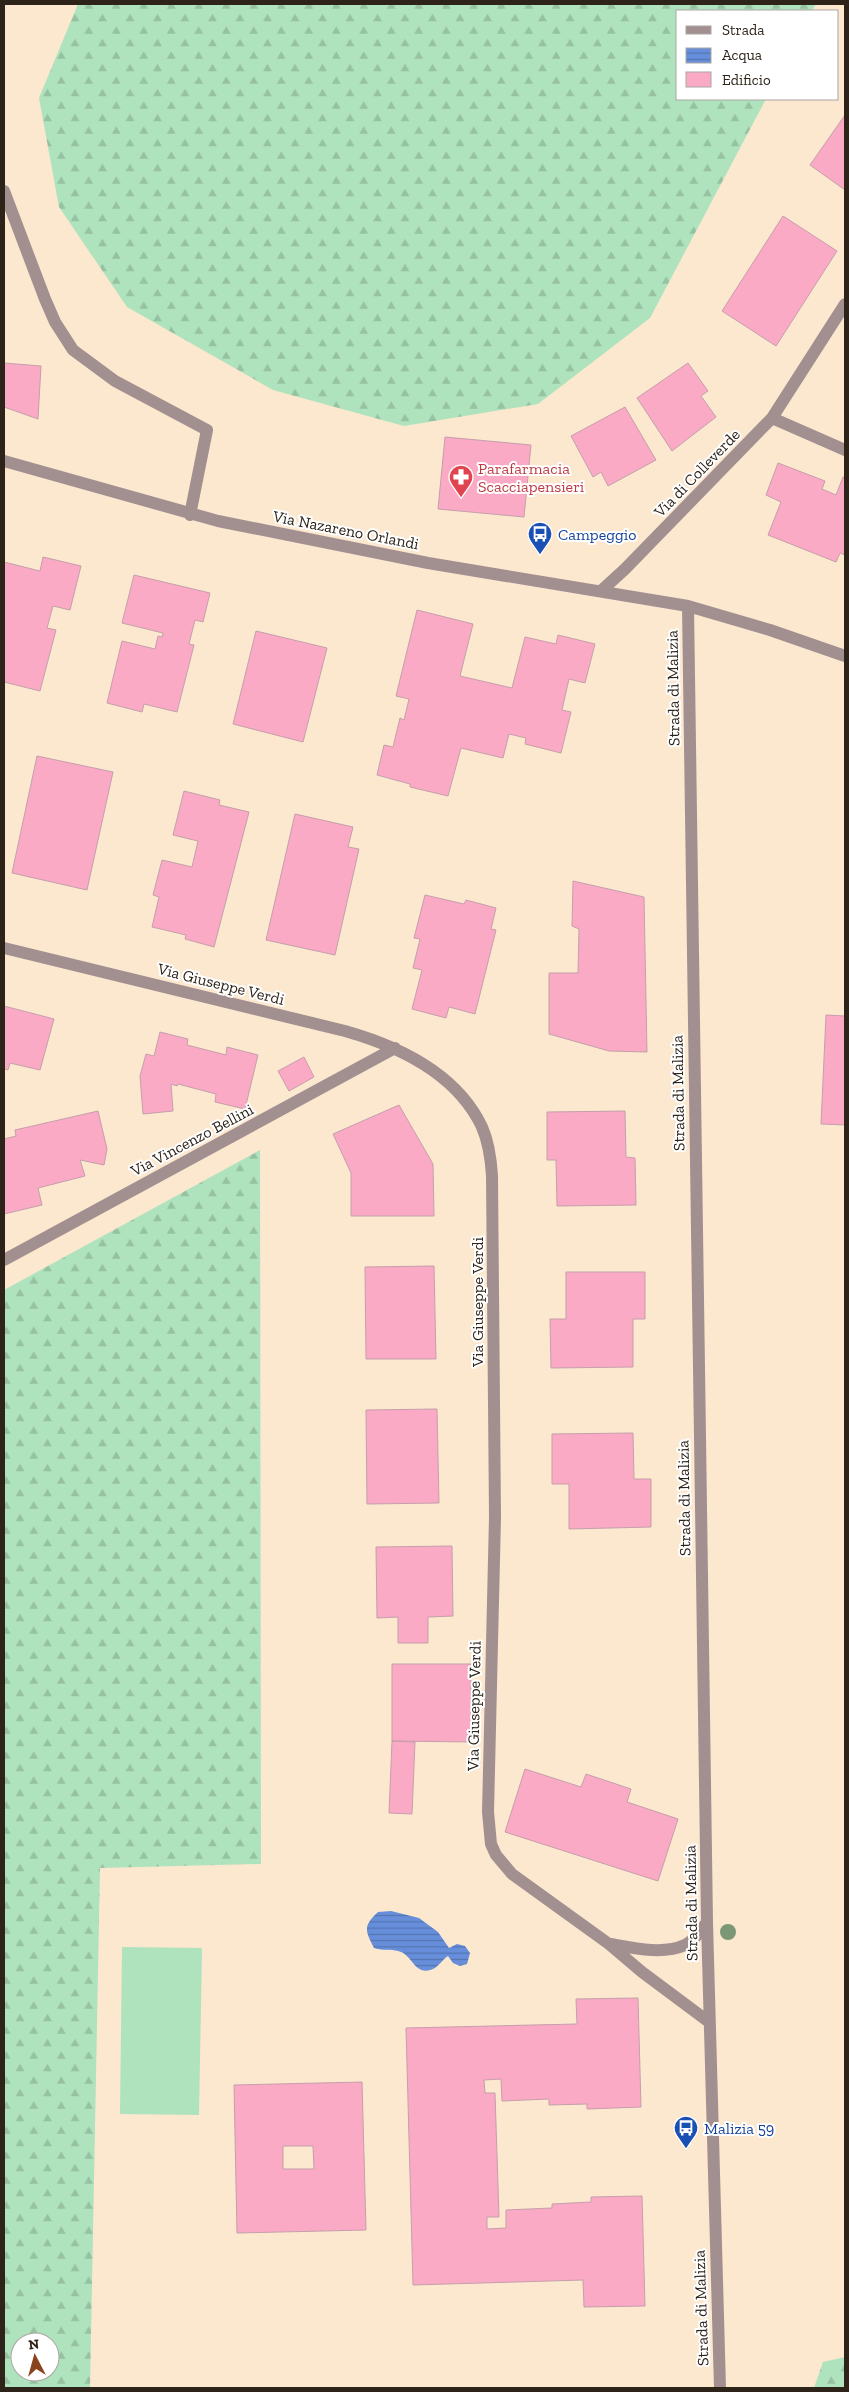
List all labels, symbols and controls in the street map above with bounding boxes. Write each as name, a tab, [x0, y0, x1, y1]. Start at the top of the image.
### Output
legend	[676, 10, 839, 100]
text: Strada	[722, 21, 765, 39]
text: Acqua	[722, 46, 762, 64]
text: Edificio	[722, 71, 771, 89]
street label: Via di Colleverde	[649, 425, 744, 522]
place label: Parafarmacia Scacciapensieri	[478, 459, 585, 496]
pharmacy icon: Parafarmacia Scacciapensieri	[448, 464, 474, 498]
street label: Via Nazareno Orlandi	[270, 506, 421, 554]
bus stop icon: Campeggio	[527, 521, 553, 555]
place label: Campeggio	[558, 525, 636, 544]
street label: Strada di Malizia	[662, 630, 684, 746]
street label: Via Giuseppe Verdi	[155, 959, 287, 1009]
street label: Strada di Malizia	[667, 1035, 689, 1151]
street label: Via Vincenzo Bellini	[127, 1099, 257, 1181]
street label: Via Giuseppe Verdi	[468, 1237, 487, 1368]
street label: Strada di Malizia	[673, 1440, 695, 1556]
street label: Via Giuseppe Verdi	[463, 1640, 485, 1772]
street label: Strada di Malizia	[680, 1845, 702, 1961]
bus stop icon: Malizia 59	[673, 2115, 699, 2149]
place label: Malizia 59	[704, 2119, 774, 2138]
street label: Strada di Malizia	[689, 2249, 713, 2366]
north arrow	[10, 2332, 60, 2382]
text: N	[28, 2336, 40, 2354]

